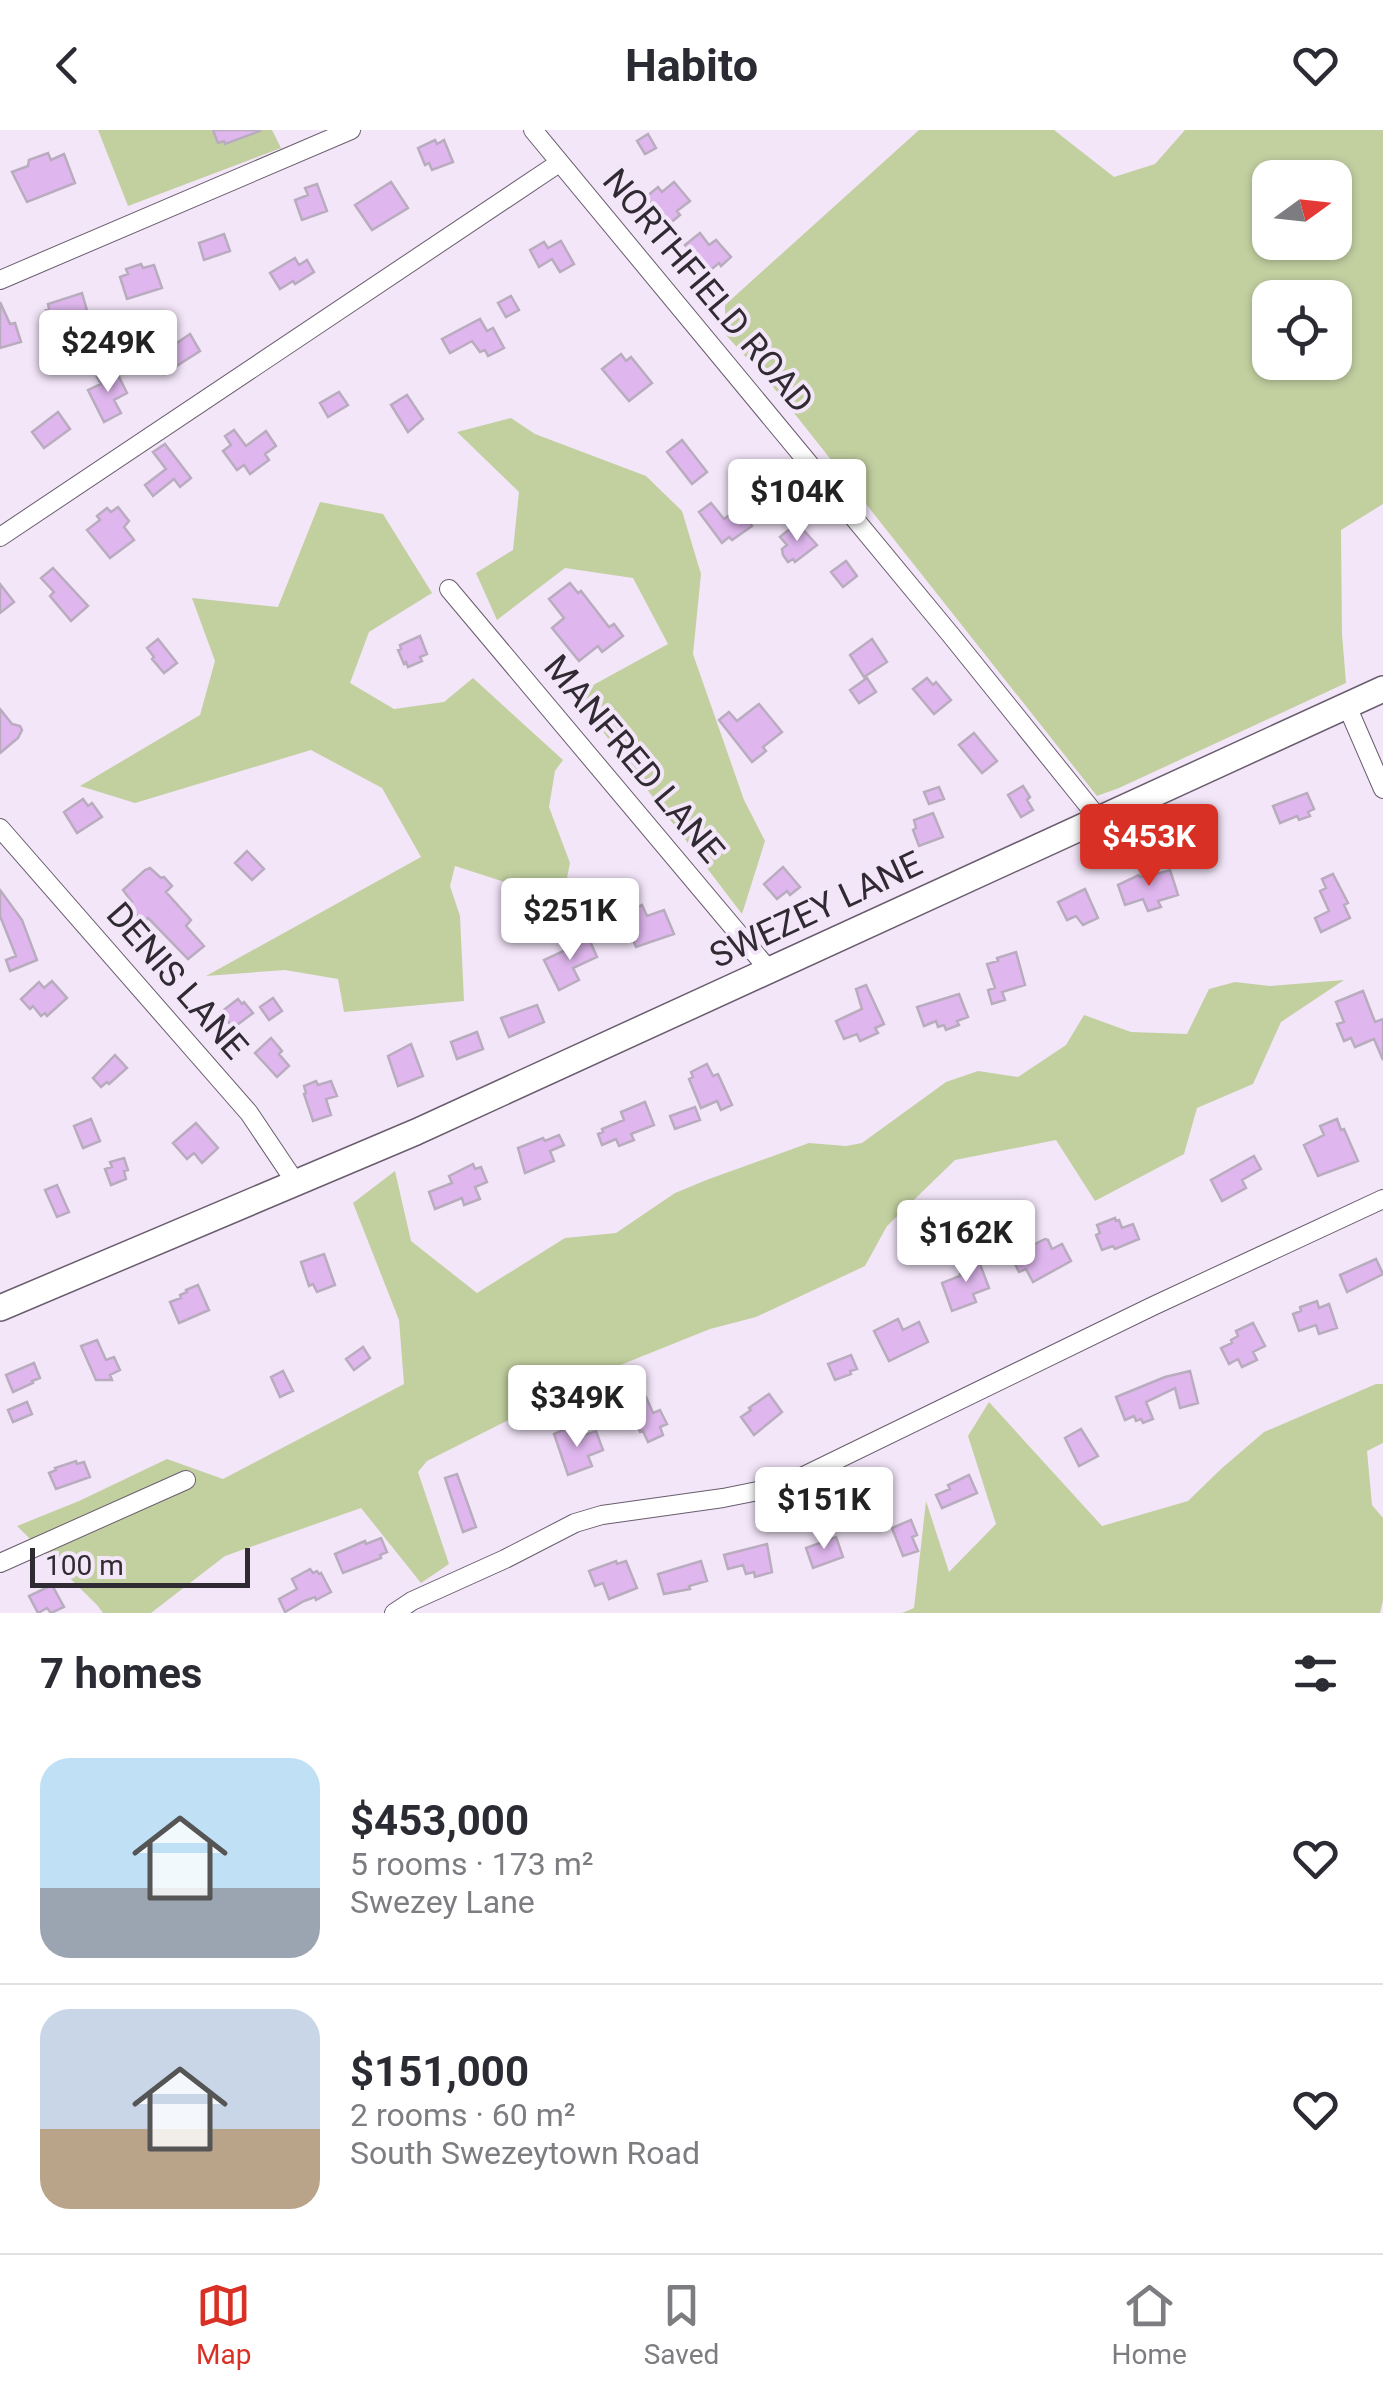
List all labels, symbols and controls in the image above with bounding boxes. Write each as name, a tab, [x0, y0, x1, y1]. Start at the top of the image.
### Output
icon: back	[40, 38, 95, 93]
icon: heart	[1288, 38, 1343, 93]
text: Habito	[625, 39, 758, 92]
north arrow	[1252, 160, 1352, 260]
map controls	[1252, 160, 1352, 380]
street label: NORTHFIELD ROAD	[594, 161, 822, 421]
button: locate	[1252, 280, 1352, 380]
pin: $249K	[38, 310, 178, 395]
text: $249K	[61, 323, 155, 361]
pin: $104K	[727, 459, 867, 544]
text: $104K	[750, 472, 844, 510]
street label: MANFRED LANE	[535, 647, 733, 871]
pin: $453K	[1079, 804, 1219, 889]
text: $453K	[1102, 817, 1196, 855]
street label: SWEZEY LANE	[703, 843, 929, 977]
pin: $251K	[500, 878, 640, 963]
text: $251K	[523, 891, 617, 929]
street label: DENIS LANE	[98, 894, 256, 1068]
pin: $162K	[896, 1200, 1036, 1285]
text: $162K	[919, 1213, 1013, 1251]
pin: $349K	[507, 1365, 647, 1450]
text: $349K	[530, 1378, 624, 1416]
pin: $151K	[754, 1467, 894, 1552]
text: $151K	[777, 1480, 871, 1518]
scale bar	[30, 1543, 250, 1588]
text: 100 m	[45, 1549, 124, 1582]
icon: filters	[1288, 1646, 1343, 1701]
text: 7 homes	[40, 1649, 202, 1698]
text: $453,000	[350, 1796, 529, 1845]
icon: home	[120, 1798, 240, 1918]
icon: heart	[1288, 1831, 1343, 1886]
text: 5 rooms · 173 m²	[350, 1845, 593, 1883]
text: Swezey Lane	[350, 1883, 535, 1921]
text: $151,000	[350, 2047, 529, 2096]
icon: home	[120, 2049, 240, 2169]
icon: heart	[1288, 2082, 1343, 2137]
text: 2 rooms · 60 m²	[350, 2096, 575, 2134]
text: South Swezeytown Road	[350, 2134, 700, 2172]
tab: Map	[196, 2278, 251, 2371]
tab: Saved	[644, 2278, 719, 2371]
tab: Home	[1112, 2278, 1187, 2371]

